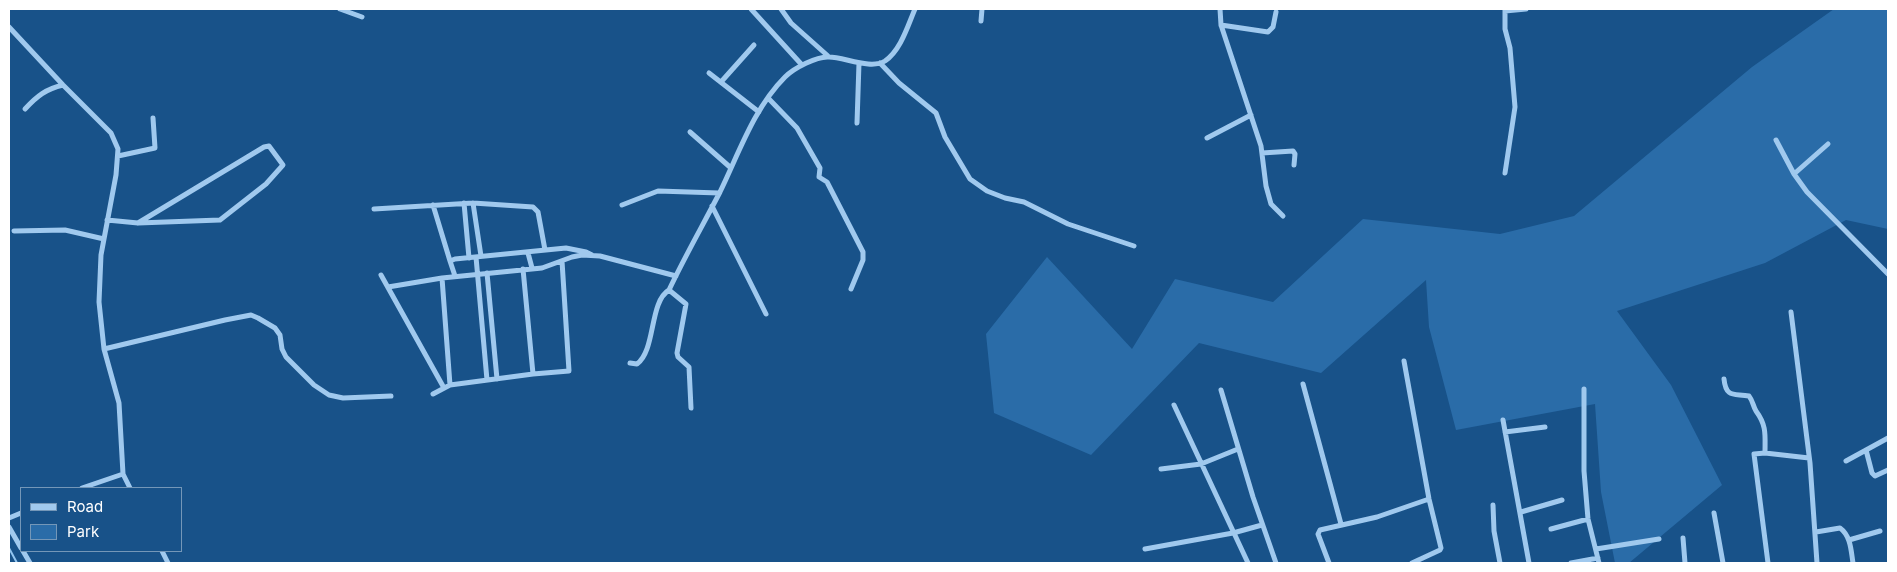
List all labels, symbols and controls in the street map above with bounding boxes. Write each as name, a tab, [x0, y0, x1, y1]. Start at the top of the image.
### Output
legend	[20, 487, 182, 552]
text: Road	[67, 497, 103, 516]
text: Park	[67, 522, 99, 541]

